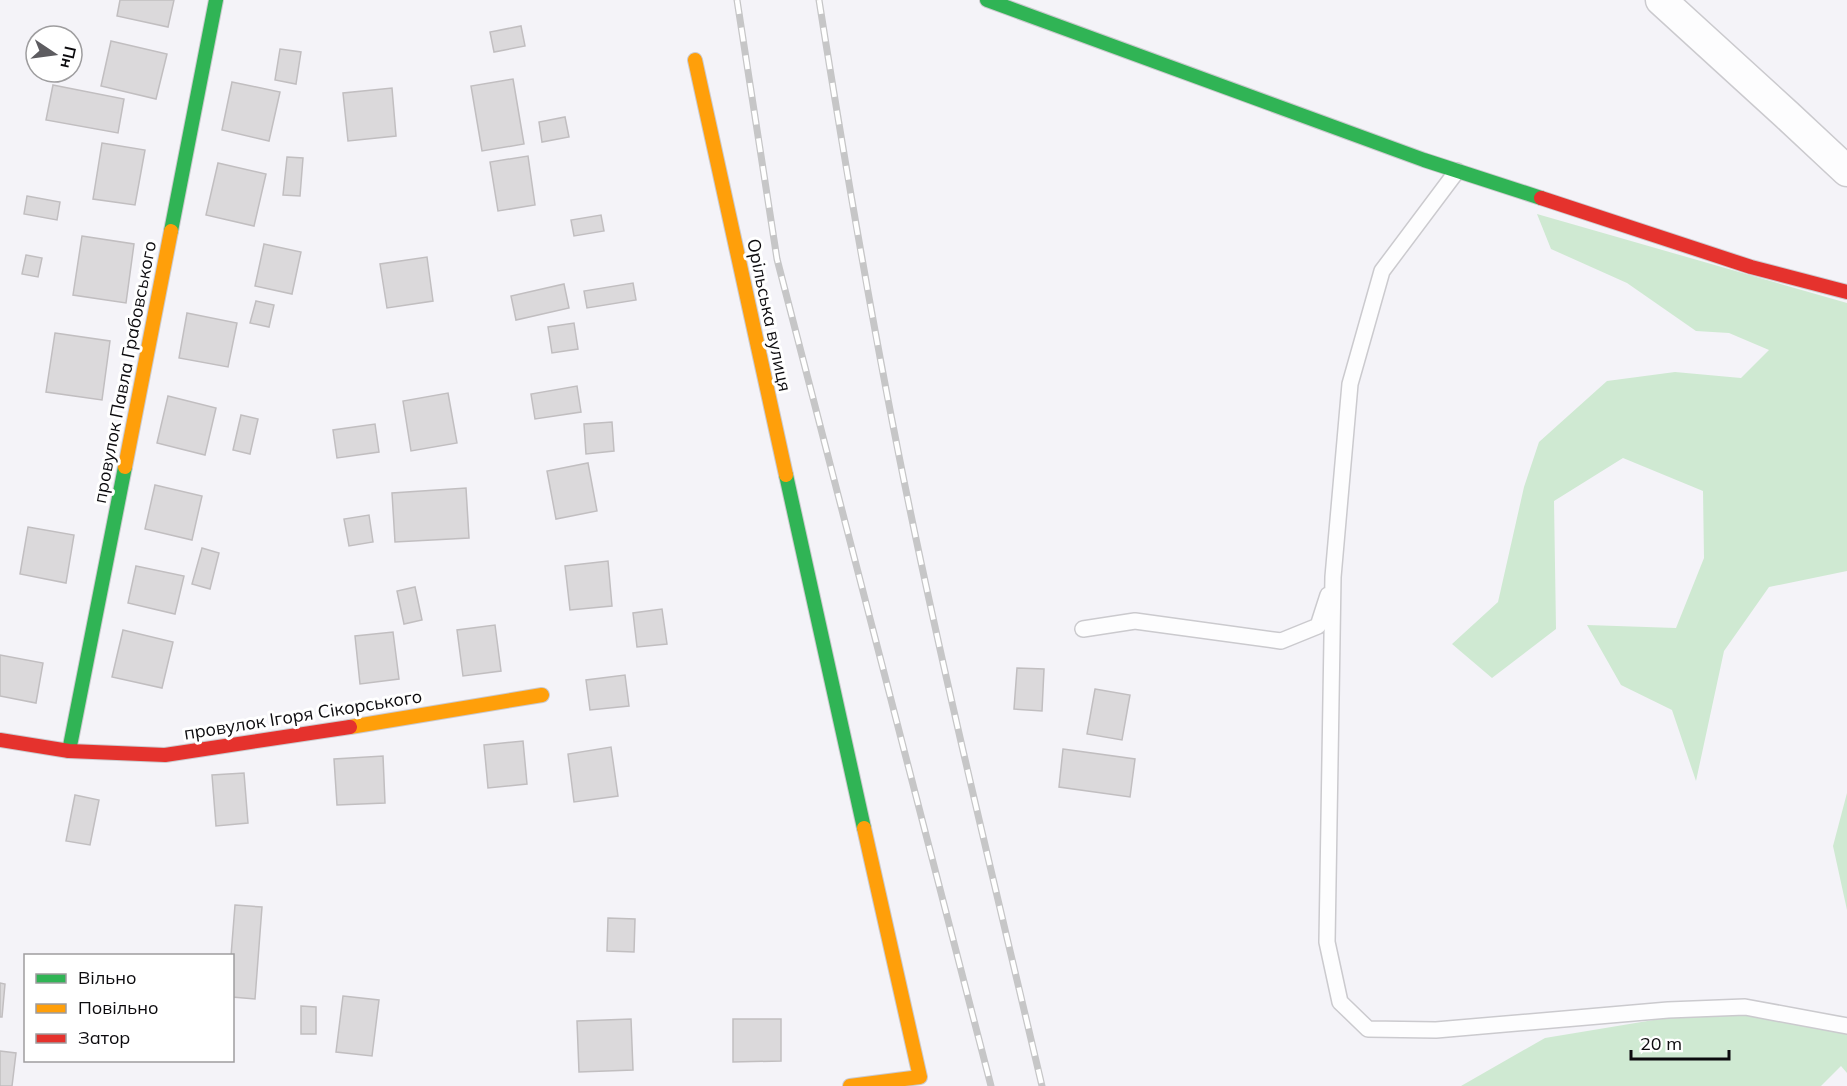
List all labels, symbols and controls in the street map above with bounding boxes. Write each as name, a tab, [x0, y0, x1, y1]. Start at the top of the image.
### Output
north arrow	[24, 24, 84, 84]
text: Пн	[56, 44, 81, 70]
street label: Орільська вулиця	[742, 236, 797, 393]
street label: провулок Павла Грабовського	[88, 239, 161, 505]
street label: провулок Ігоря Сікорського	[182, 684, 424, 745]
legend	[24, 954, 234, 1062]
text: Вільно	[78, 966, 136, 989]
text: Повільно	[78, 996, 158, 1019]
scale bar	[1631, 1023, 1728, 1061]
text: Затор	[78, 1026, 130, 1049]
text: 20 m	[1640, 1032, 1682, 1055]

